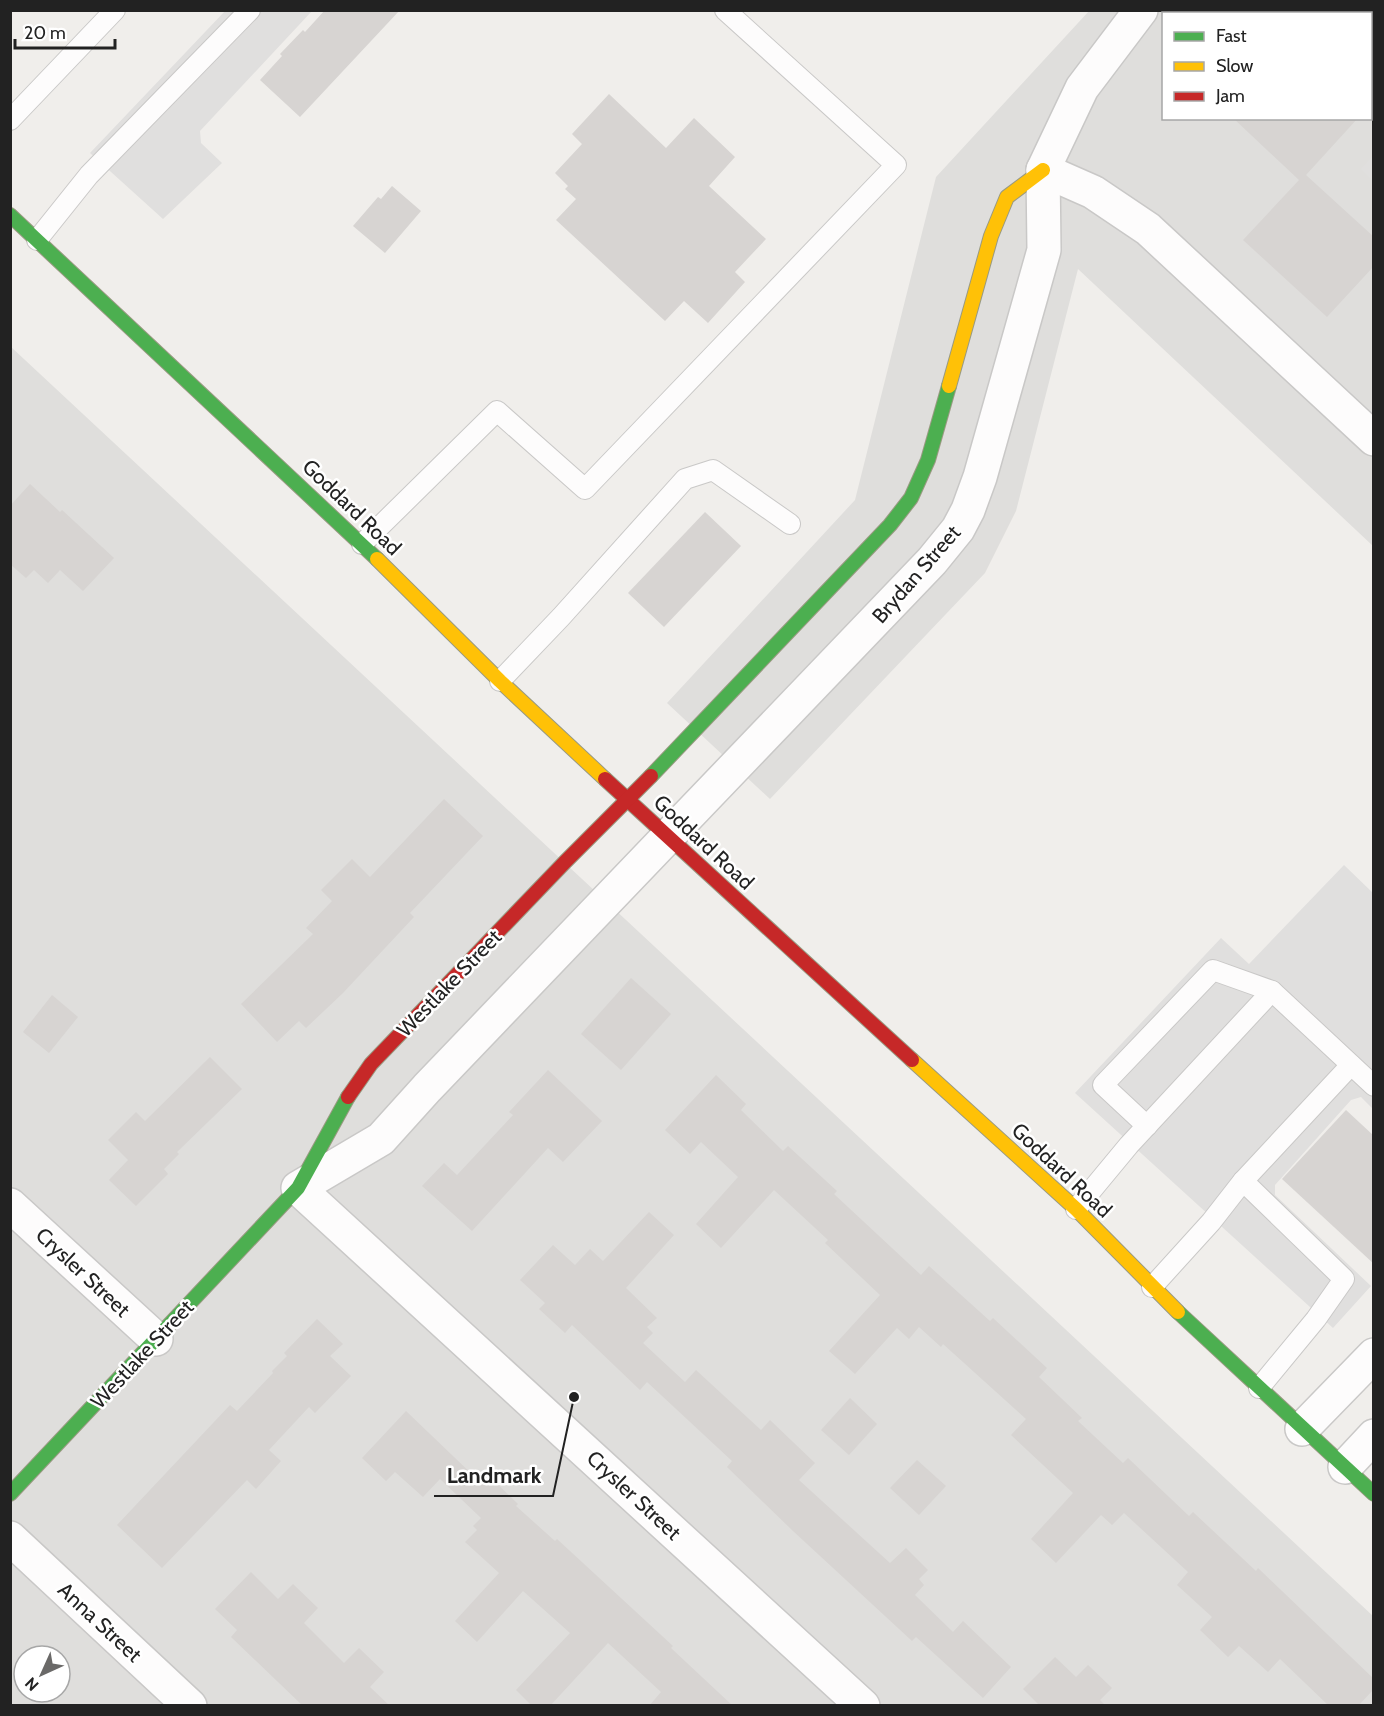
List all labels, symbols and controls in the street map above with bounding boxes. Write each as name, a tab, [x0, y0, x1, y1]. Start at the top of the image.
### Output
scale bar	[15, 12, 116, 50]
legend	[1162, 12, 1372, 120]
text: 20 m	[24, 22, 66, 44]
text: Fast	[1216, 25, 1247, 47]
text: Slow	[1216, 55, 1253, 77]
text: Jam	[1215, 85, 1245, 107]
street label: Goddard Road	[298, 454, 406, 560]
street label: Brydan Street	[867, 520, 965, 628]
street label: Goddard Road	[649, 789, 759, 895]
street label: Westlake Street	[392, 924, 506, 1042]
street label: Goddard Road	[1007, 1117, 1117, 1223]
street label: Crysler Street	[31, 1222, 135, 1322]
street label: Westlake Street	[85, 1295, 199, 1413]
street label: Crysler Street	[582, 1445, 686, 1545]
callout: Landmark	[434, 1456, 553, 1496]
text: Landmark	[447, 1462, 542, 1489]
street label: Anna Street	[53, 1577, 147, 1667]
north arrow	[12, 1644, 72, 1704]
text: N	[21, 1674, 42, 1695]

